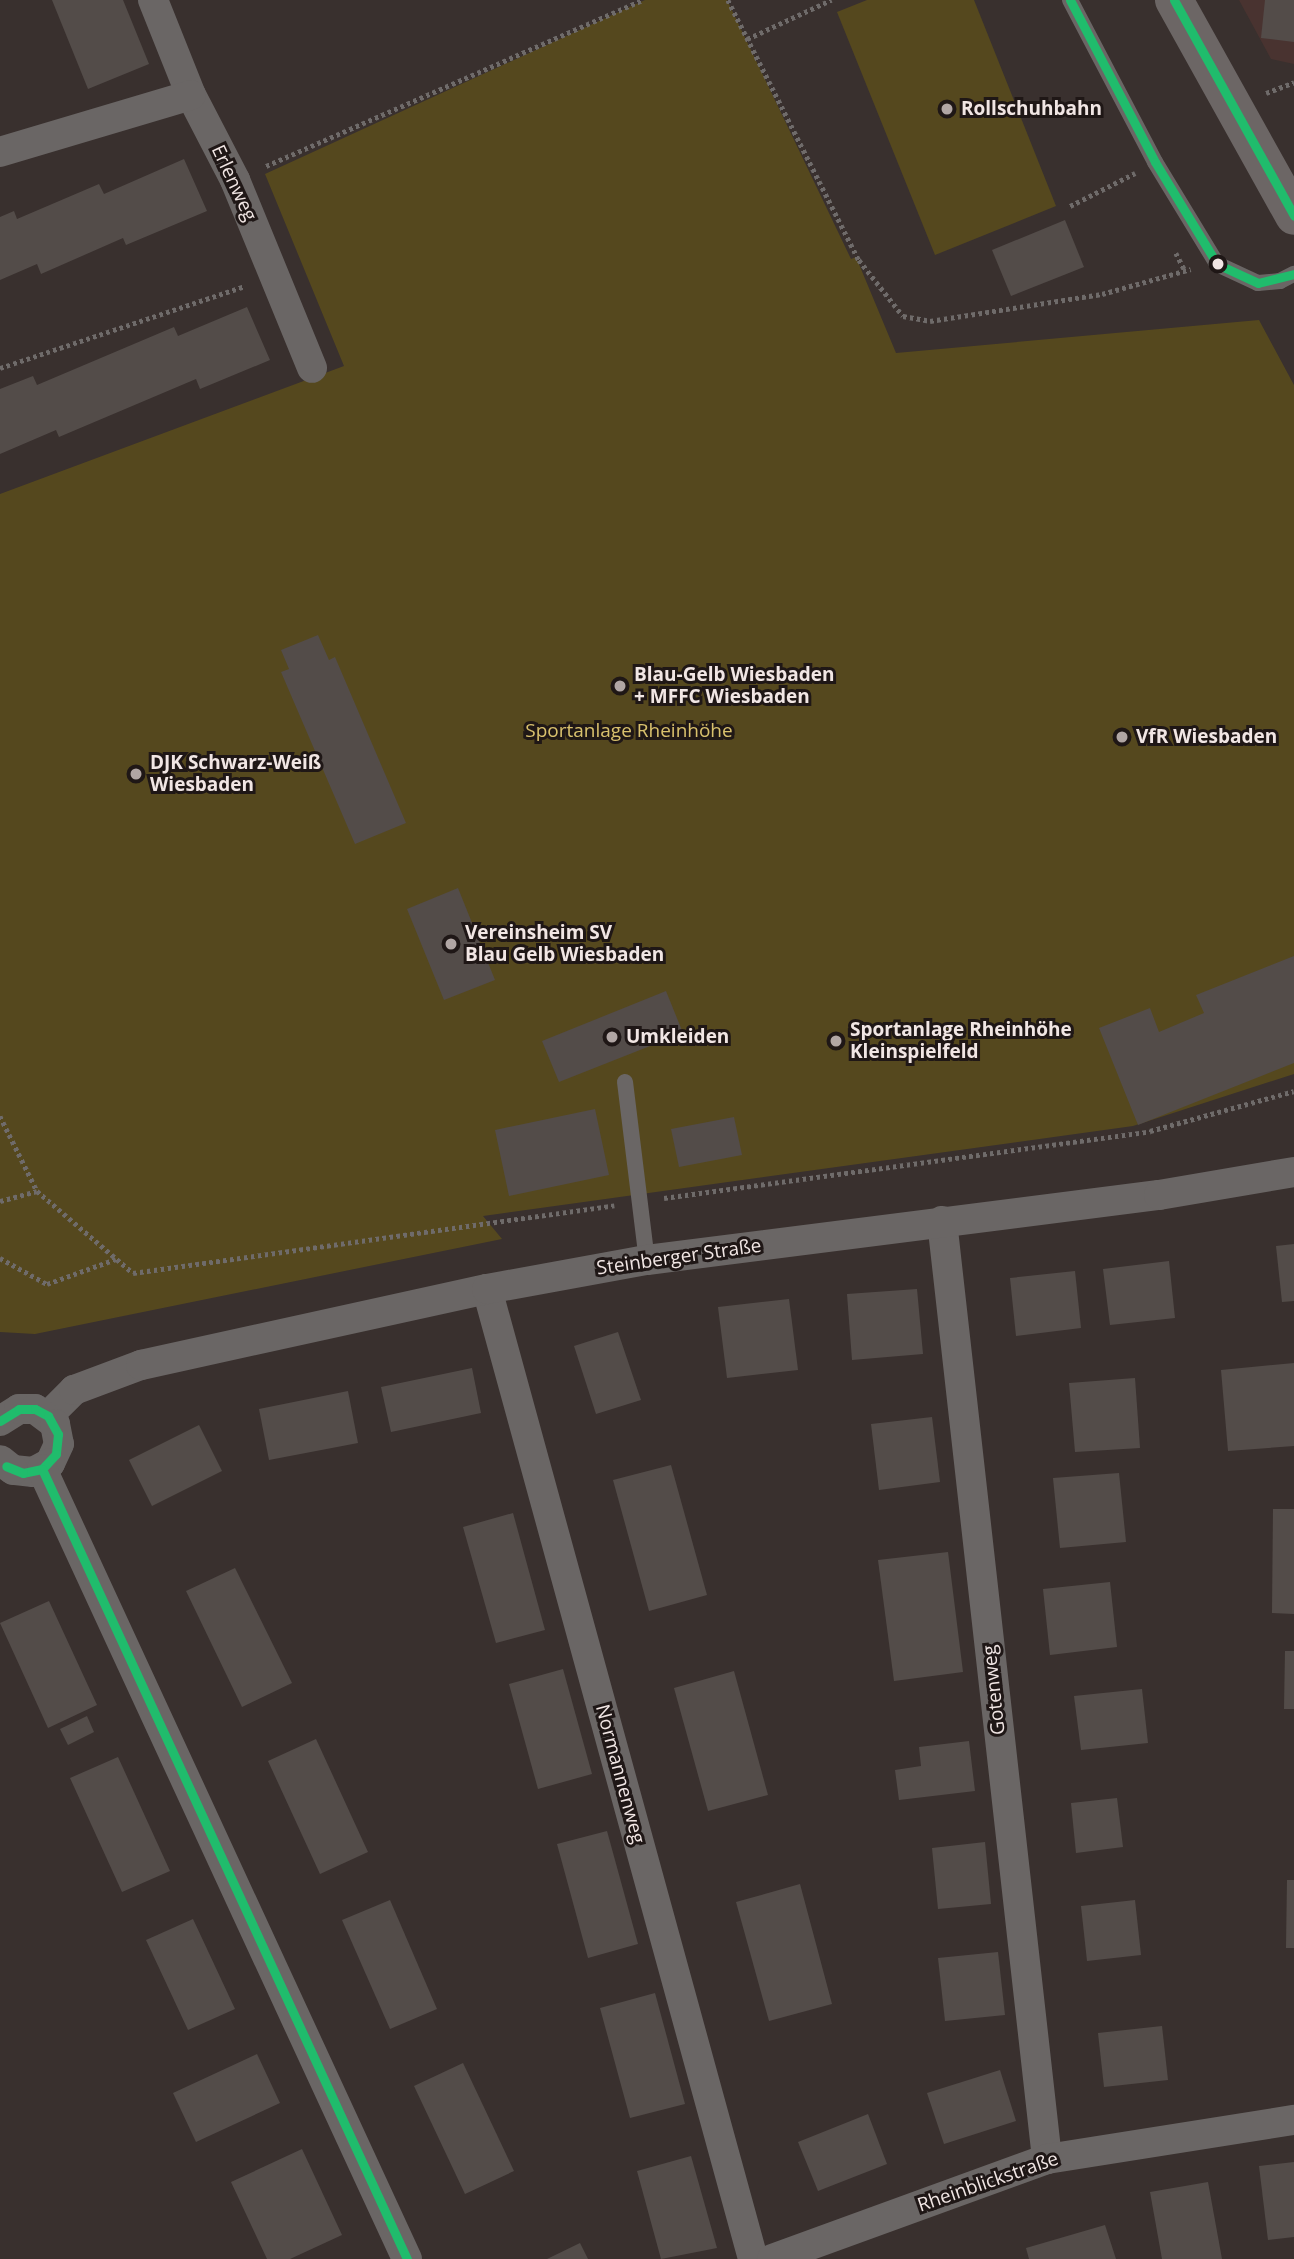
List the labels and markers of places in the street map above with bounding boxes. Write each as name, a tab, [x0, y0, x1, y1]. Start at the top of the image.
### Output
place label: Rollschuhbahn	[961, 98, 1102, 120]
marker: Rollschuhbahn	[939, 101, 955, 117]
unlabelled marker	[1211, 257, 1225, 271]
place label: Blau-Gelb Wiesbaden + MFFC Wiesbaden	[634, 664, 834, 708]
marker: Blau-Gelb Wiesbaden + MFFC Wiesbaden	[612, 678, 628, 694]
place label: VfR Wiesbaden	[1136, 726, 1277, 748]
marker: VfR Wiesbaden	[1114, 729, 1130, 745]
place label: DJK Schwarz-Weiß Wiesbaden	[150, 752, 321, 796]
marker: DJK Schwarz-Weiß Wiesbaden	[128, 766, 144, 782]
place label: Vereinsheim SV Blau Gelb Wiesbaden	[465, 922, 664, 966]
marker: Vereinsheim SV Blau Gelb Wiesbaden	[443, 936, 459, 952]
place label: Sportanlage Rheinhöhe Kleinspielfeld	[850, 1019, 1072, 1063]
place label: Umkleiden	[626, 1026, 729, 1048]
marker: Umkleiden	[604, 1029, 620, 1045]
marker: Sportanlage Rheinhöhe Kleinspielfeld	[828, 1033, 844, 1049]

